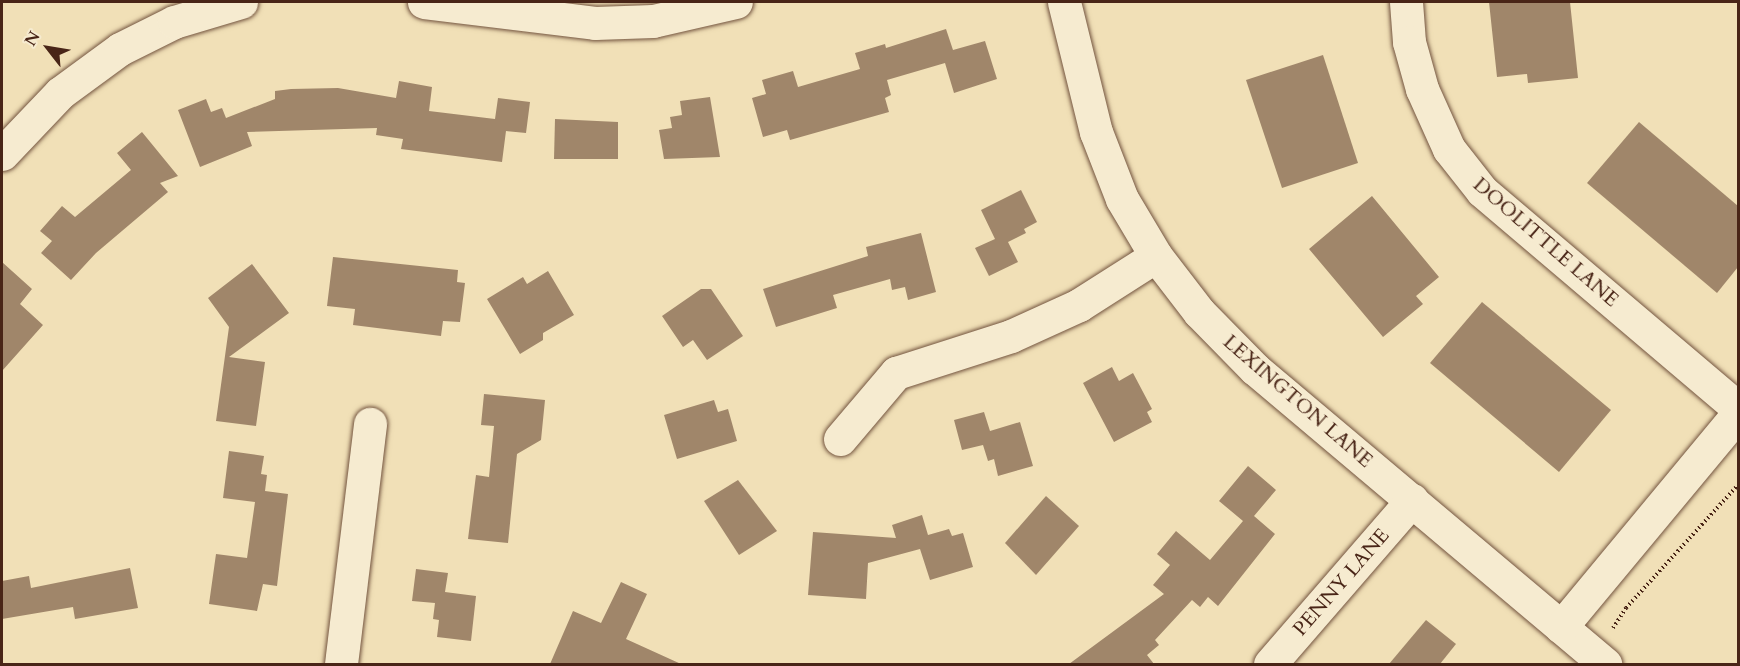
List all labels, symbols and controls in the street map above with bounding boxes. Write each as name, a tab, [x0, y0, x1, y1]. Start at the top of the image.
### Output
north arrow	[18, 18, 78, 78]
text: N	[20, 27, 46, 50]
street label: DOOLITTLE LANE	[1468, 172, 1624, 312]
street label: LEXINGTON LANE	[1218, 330, 1378, 472]
street label: PENNY LANE	[1288, 523, 1394, 641]

